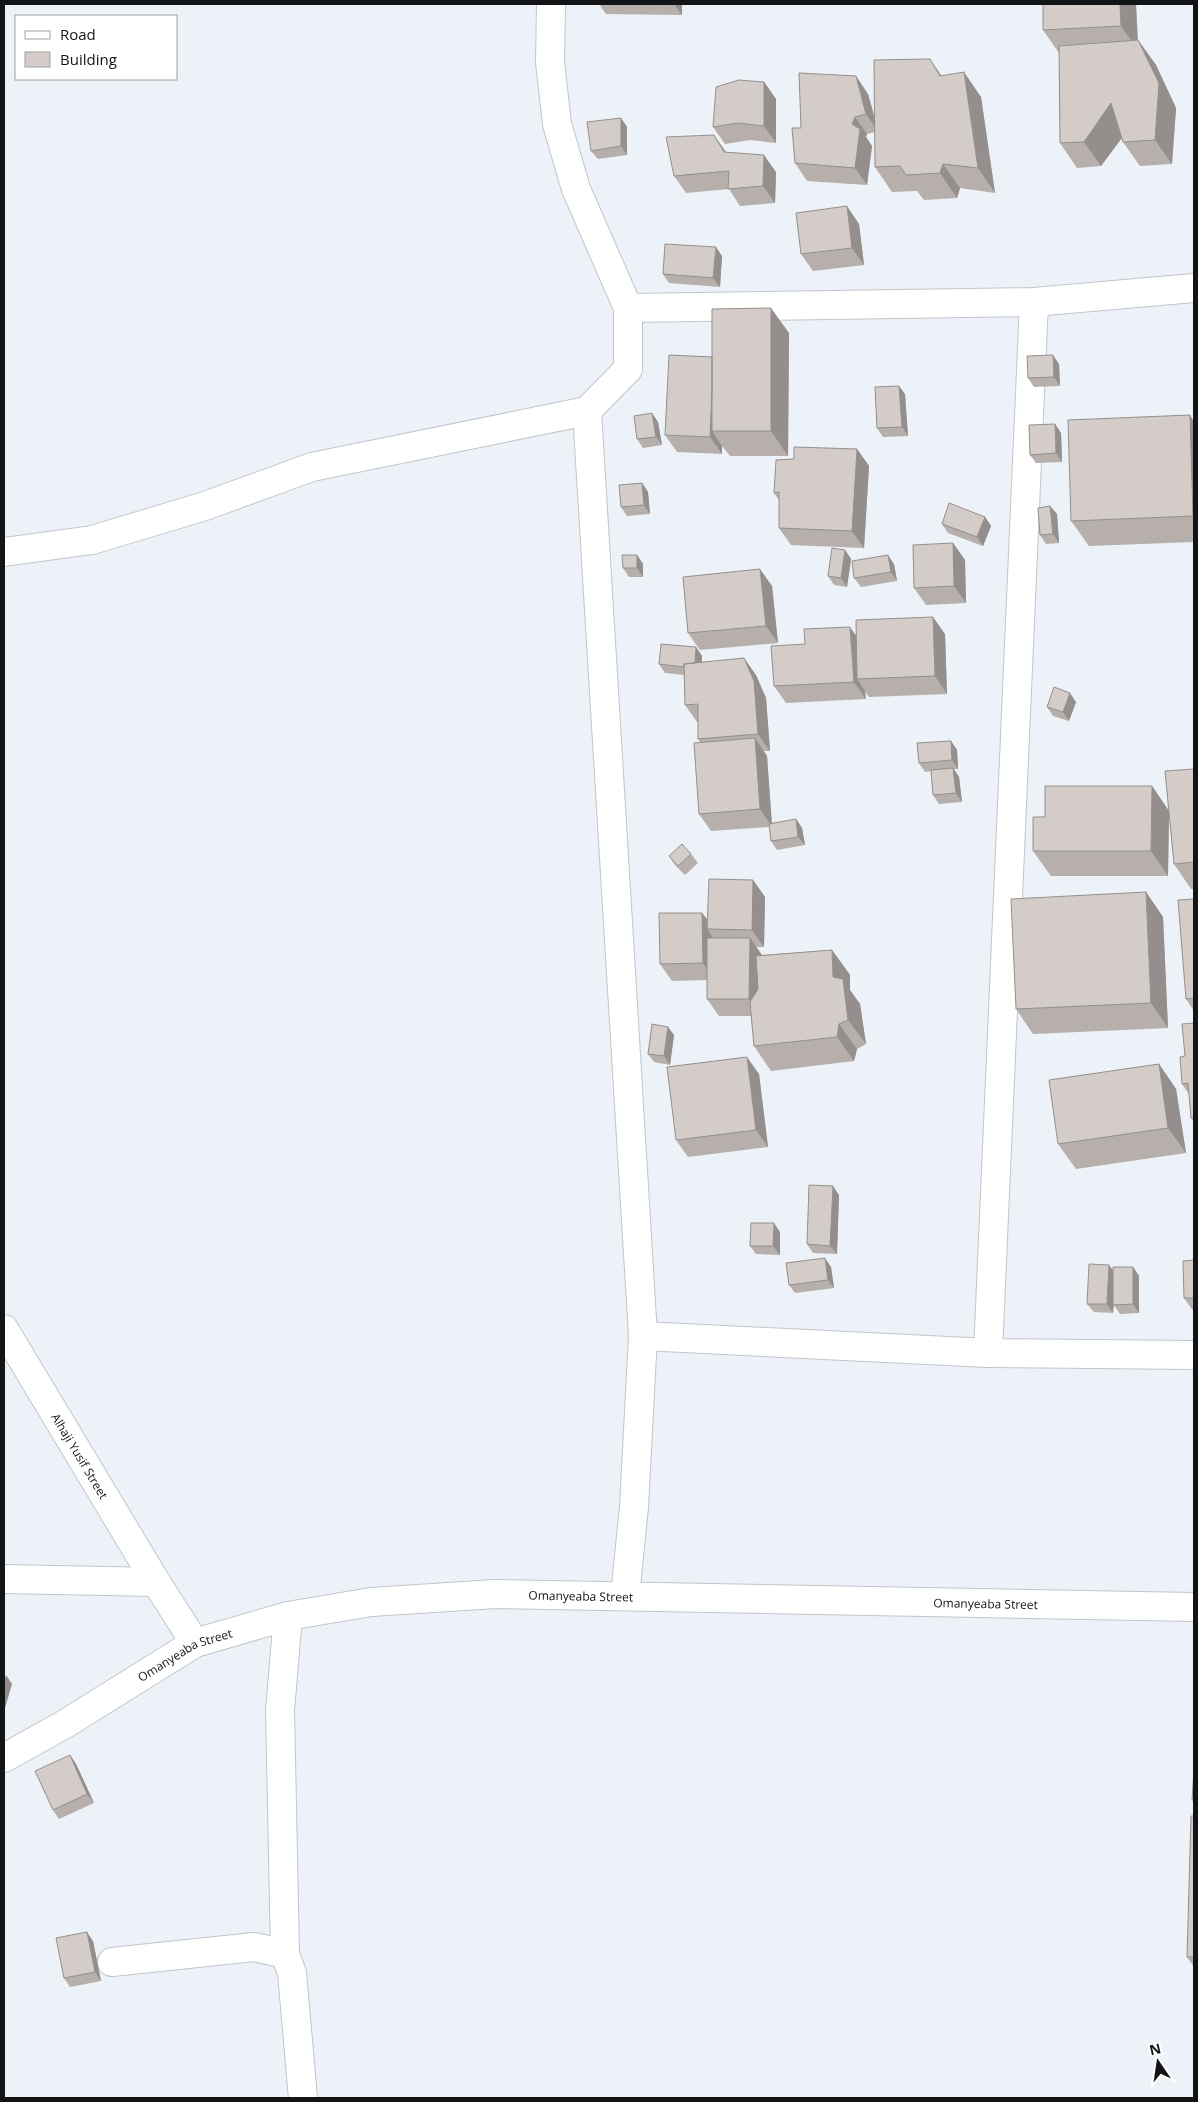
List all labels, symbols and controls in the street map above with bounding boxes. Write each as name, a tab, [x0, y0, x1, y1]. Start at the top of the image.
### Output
legend	[15, 15, 178, 80]
text: Road	[60, 24, 96, 44]
text: Building	[60, 49, 117, 69]
street label: Alhaji Yusif Street	[48, 1410, 113, 1502]
street label: Omanyeaba Street	[528, 1586, 633, 1605]
street label: Omanyeaba Street	[933, 1594, 1038, 1613]
street label: Omanyeaba Street	[134, 1624, 234, 1685]
north arrow	[1133, 2037, 1183, 2087]
text: N	[1147, 2038, 1163, 2059]

